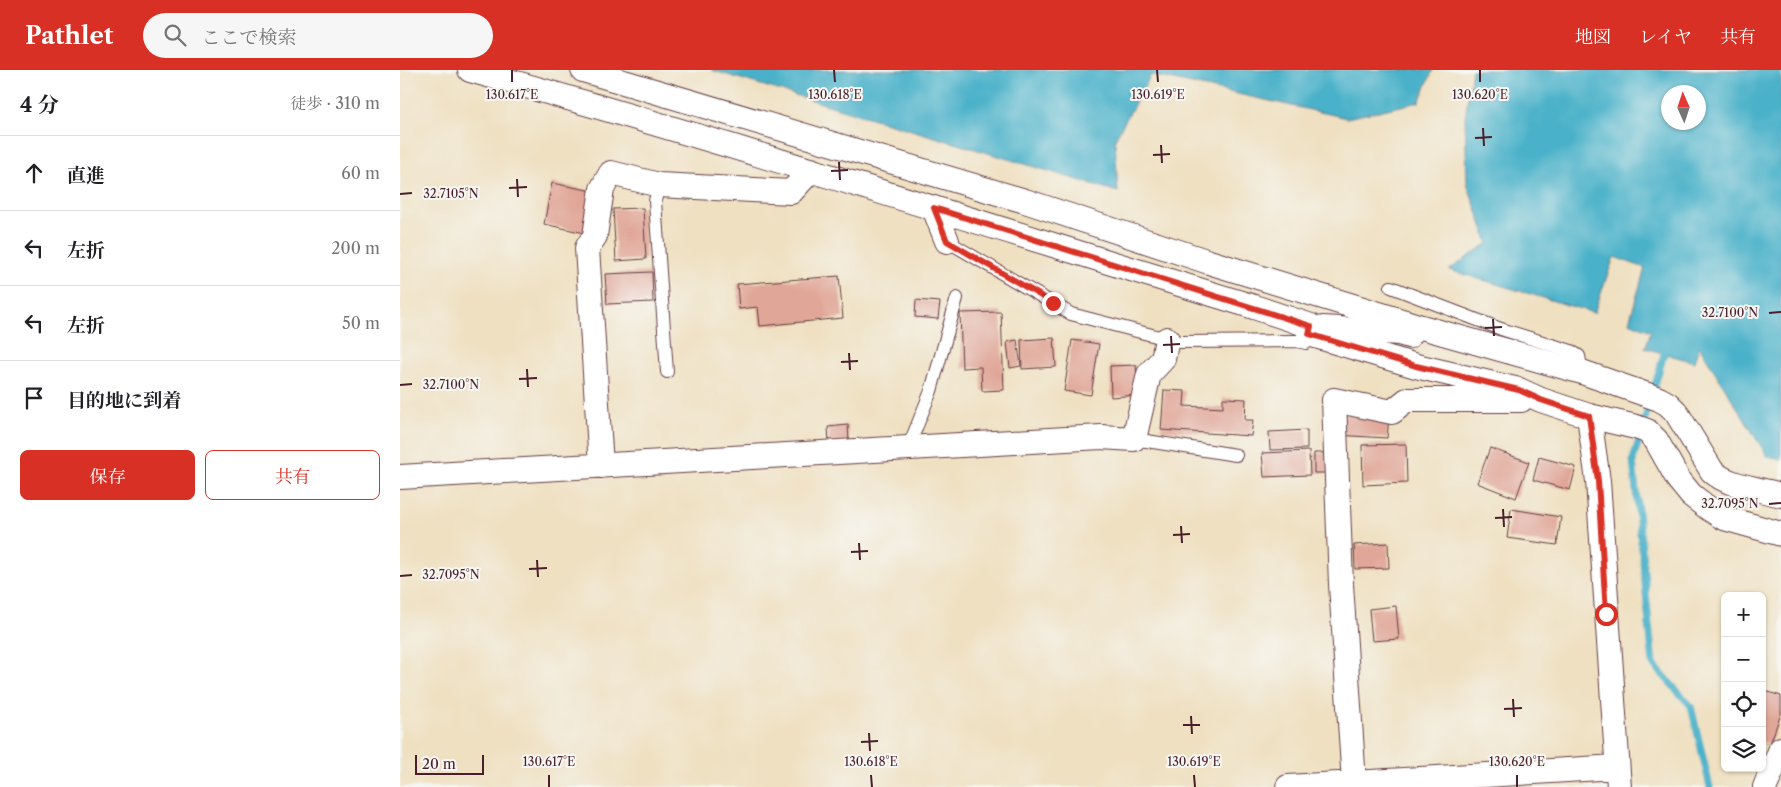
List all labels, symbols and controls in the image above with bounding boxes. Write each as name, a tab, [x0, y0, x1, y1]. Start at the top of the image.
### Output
search box	[143, 13, 493, 58]
text: Pathlet	[25, 21, 113, 50]
icon: search	[161, 21, 189, 49]
text: ここで検索	[201, 26, 296, 49]
text: 地図	[1575, 26, 1611, 48]
text: レイヤ	[1639, 26, 1692, 48]
text: 共有	[1720, 26, 1756, 48]
north arrow	[1661, 85, 1706, 130]
text: 130.617°E	[486, 87, 538, 102]
text: 130.618°E	[808, 87, 862, 102]
text: 130.619°E	[1131, 87, 1185, 102]
text: 130.620°E	[1452, 87, 1508, 102]
text: 4 分	[20, 92, 59, 117]
text: 徒歩 · 310 m	[290, 93, 380, 113]
icon: ahead	[20, 159, 48, 187]
text: 60 m	[341, 163, 380, 183]
text: 直進	[67, 164, 105, 187]
text: 32.7105°N	[423, 186, 479, 201]
icon: left	[20, 234, 48, 262]
text: 200 m	[331, 238, 380, 258]
text: 左折	[67, 239, 105, 262]
route end	[1042, 292, 1065, 315]
text: 32.7100°N	[1702, 305, 1758, 320]
icon: left	[20, 309, 48, 337]
text: 50 m	[342, 313, 380, 333]
text: 左折	[67, 314, 105, 337]
text: 32.7100°N	[423, 377, 479, 392]
icon: arrive	[20, 384, 48, 412]
text: 目的地に到着	[67, 389, 181, 412]
button: 保存	[20, 450, 195, 500]
button: 共有	[205, 450, 380, 500]
text: 32.7095°N	[1701, 496, 1759, 511]
text: 32.7095°N	[422, 567, 480, 582]
map controls	[1721, 592, 1766, 772]
button: +	[1721, 592, 1766, 637]
route start	[1595, 603, 1618, 626]
button: −	[1721, 637, 1766, 682]
button: locate	[1721, 682, 1766, 727]
button: layers	[1721, 727, 1766, 772]
scale bar	[415, 752, 484, 775]
text: 130.617°E	[523, 754, 575, 769]
text: 130.618°E	[844, 754, 898, 769]
text: 130.619°E	[1167, 754, 1221, 769]
text: 130.620°E	[1489, 754, 1545, 769]
text: 20 m	[422, 755, 456, 773]

